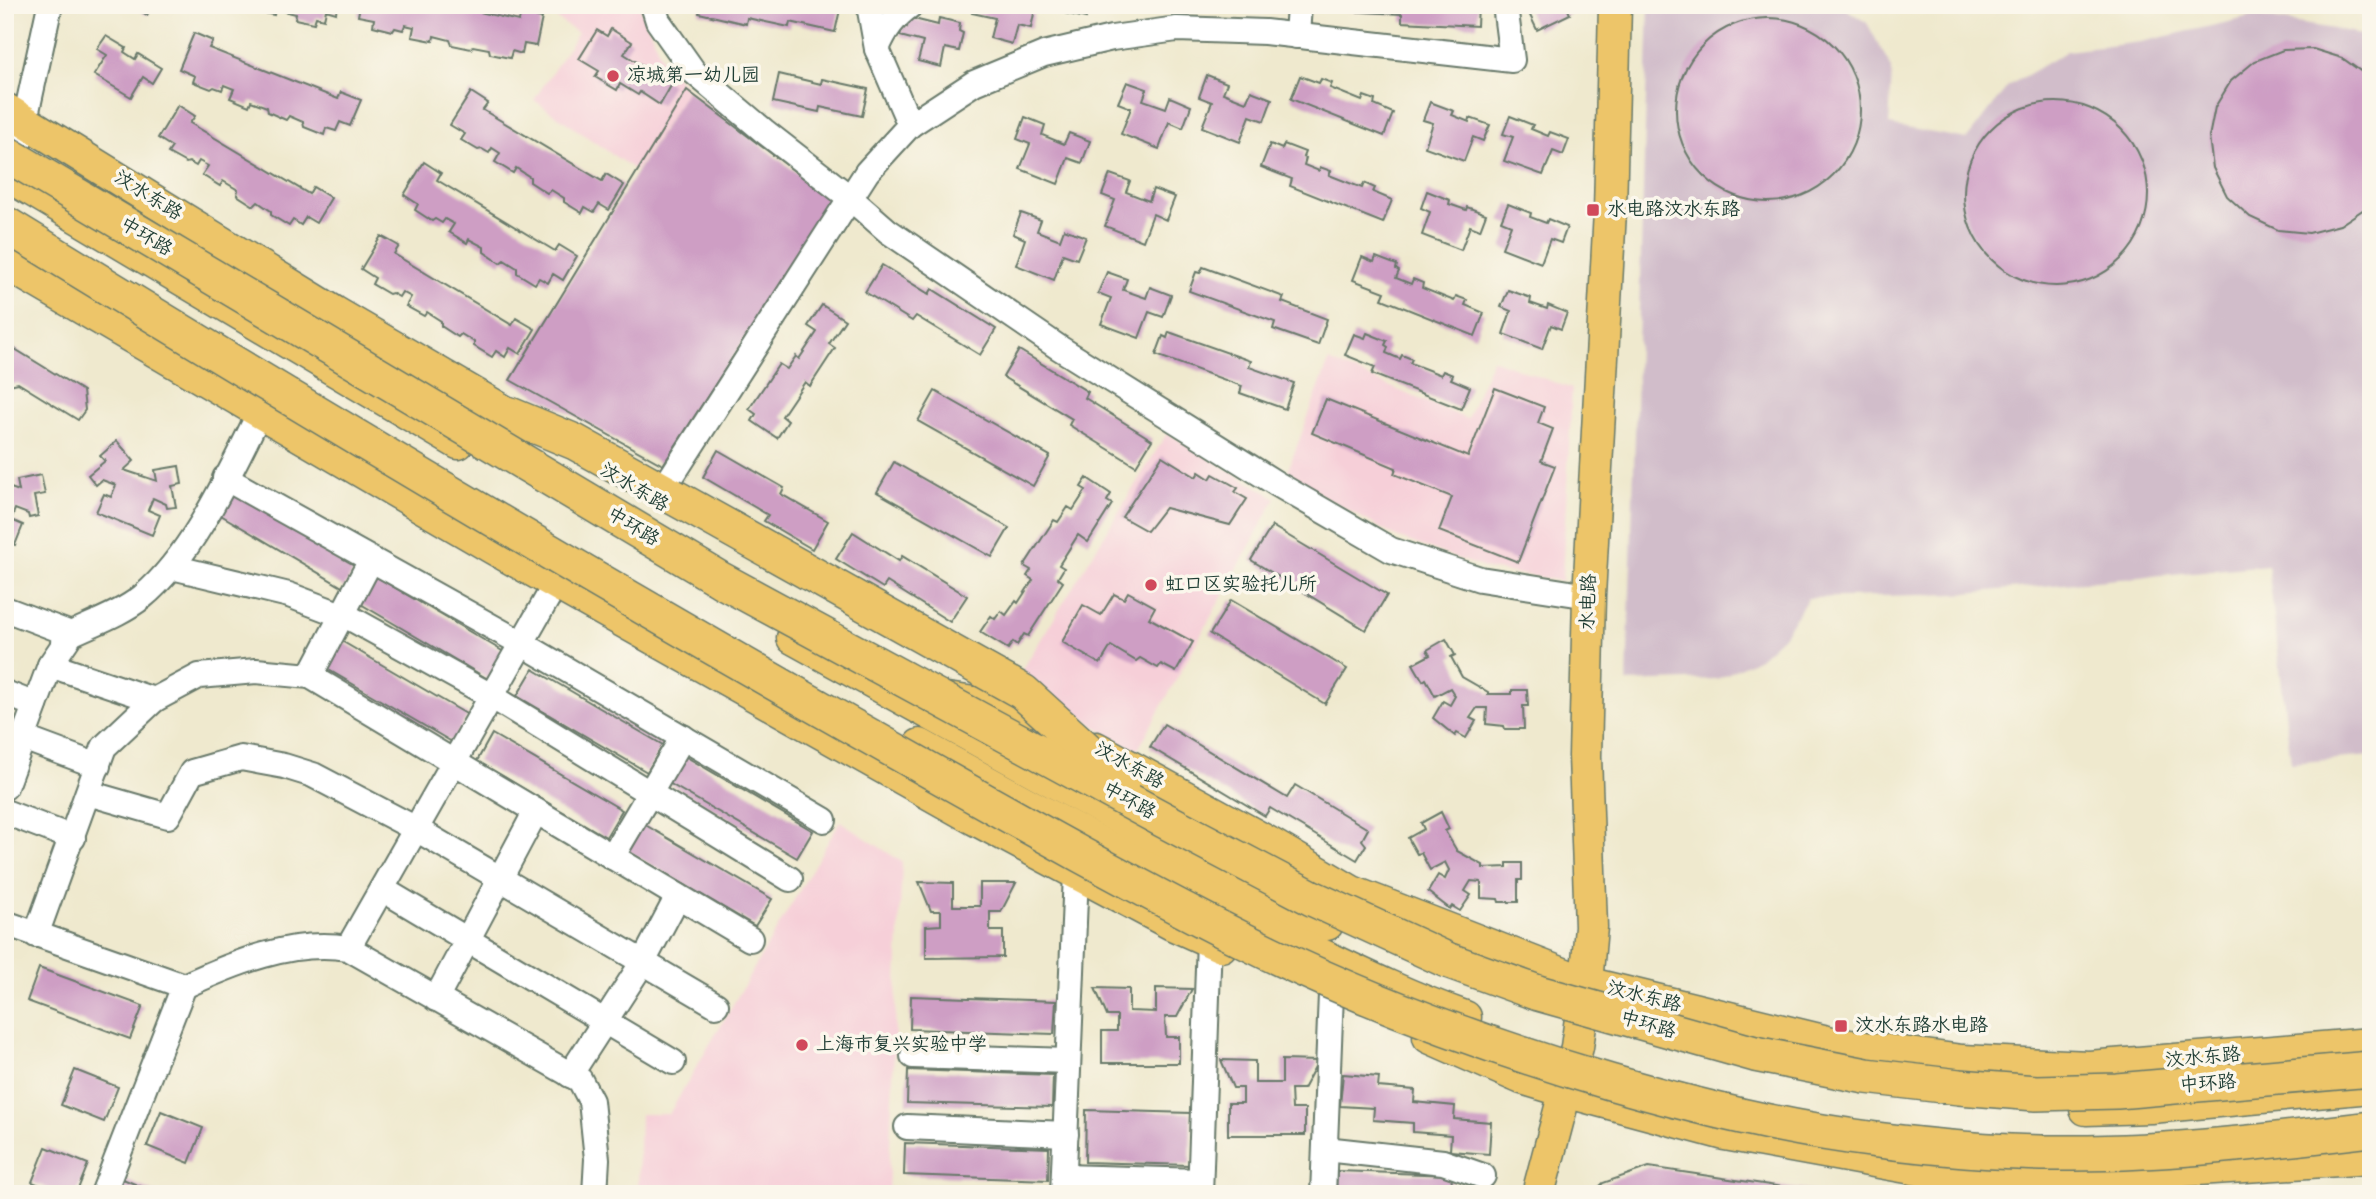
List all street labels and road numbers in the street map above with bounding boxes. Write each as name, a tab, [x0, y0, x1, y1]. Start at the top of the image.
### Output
street label: 汶水东路	[108, 163, 188, 229]
street label: 中环路	[114, 209, 178, 265]
street label: 汶水东路	[594, 456, 674, 520]
street label: 中环路	[601, 499, 665, 555]
street label: 水电路	[1573, 573, 1605, 631]
street label: 汶水东路	[1088, 734, 1170, 798]
street label: 中环路	[1097, 774, 1161, 828]
street label: 汶水东路	[1603, 973, 1685, 1021]
street label: 中环路	[1616, 1003, 1680, 1047]
street label: 汶水东路	[2164, 1040, 2242, 1076]
street label: 中环路	[2179, 1067, 2237, 1101]

